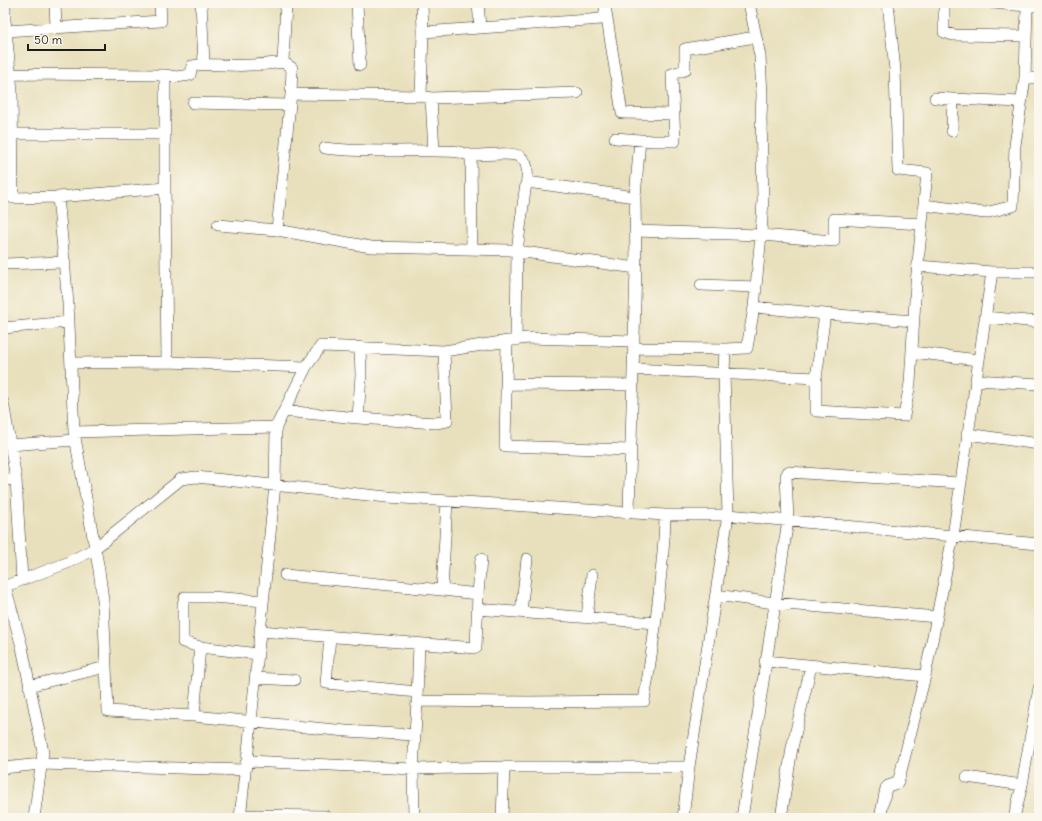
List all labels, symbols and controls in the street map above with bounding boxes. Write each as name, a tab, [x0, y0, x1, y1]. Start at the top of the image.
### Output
scale bar	[28, 26, 105, 52]
text: 50 m	[34, 32, 63, 47]

